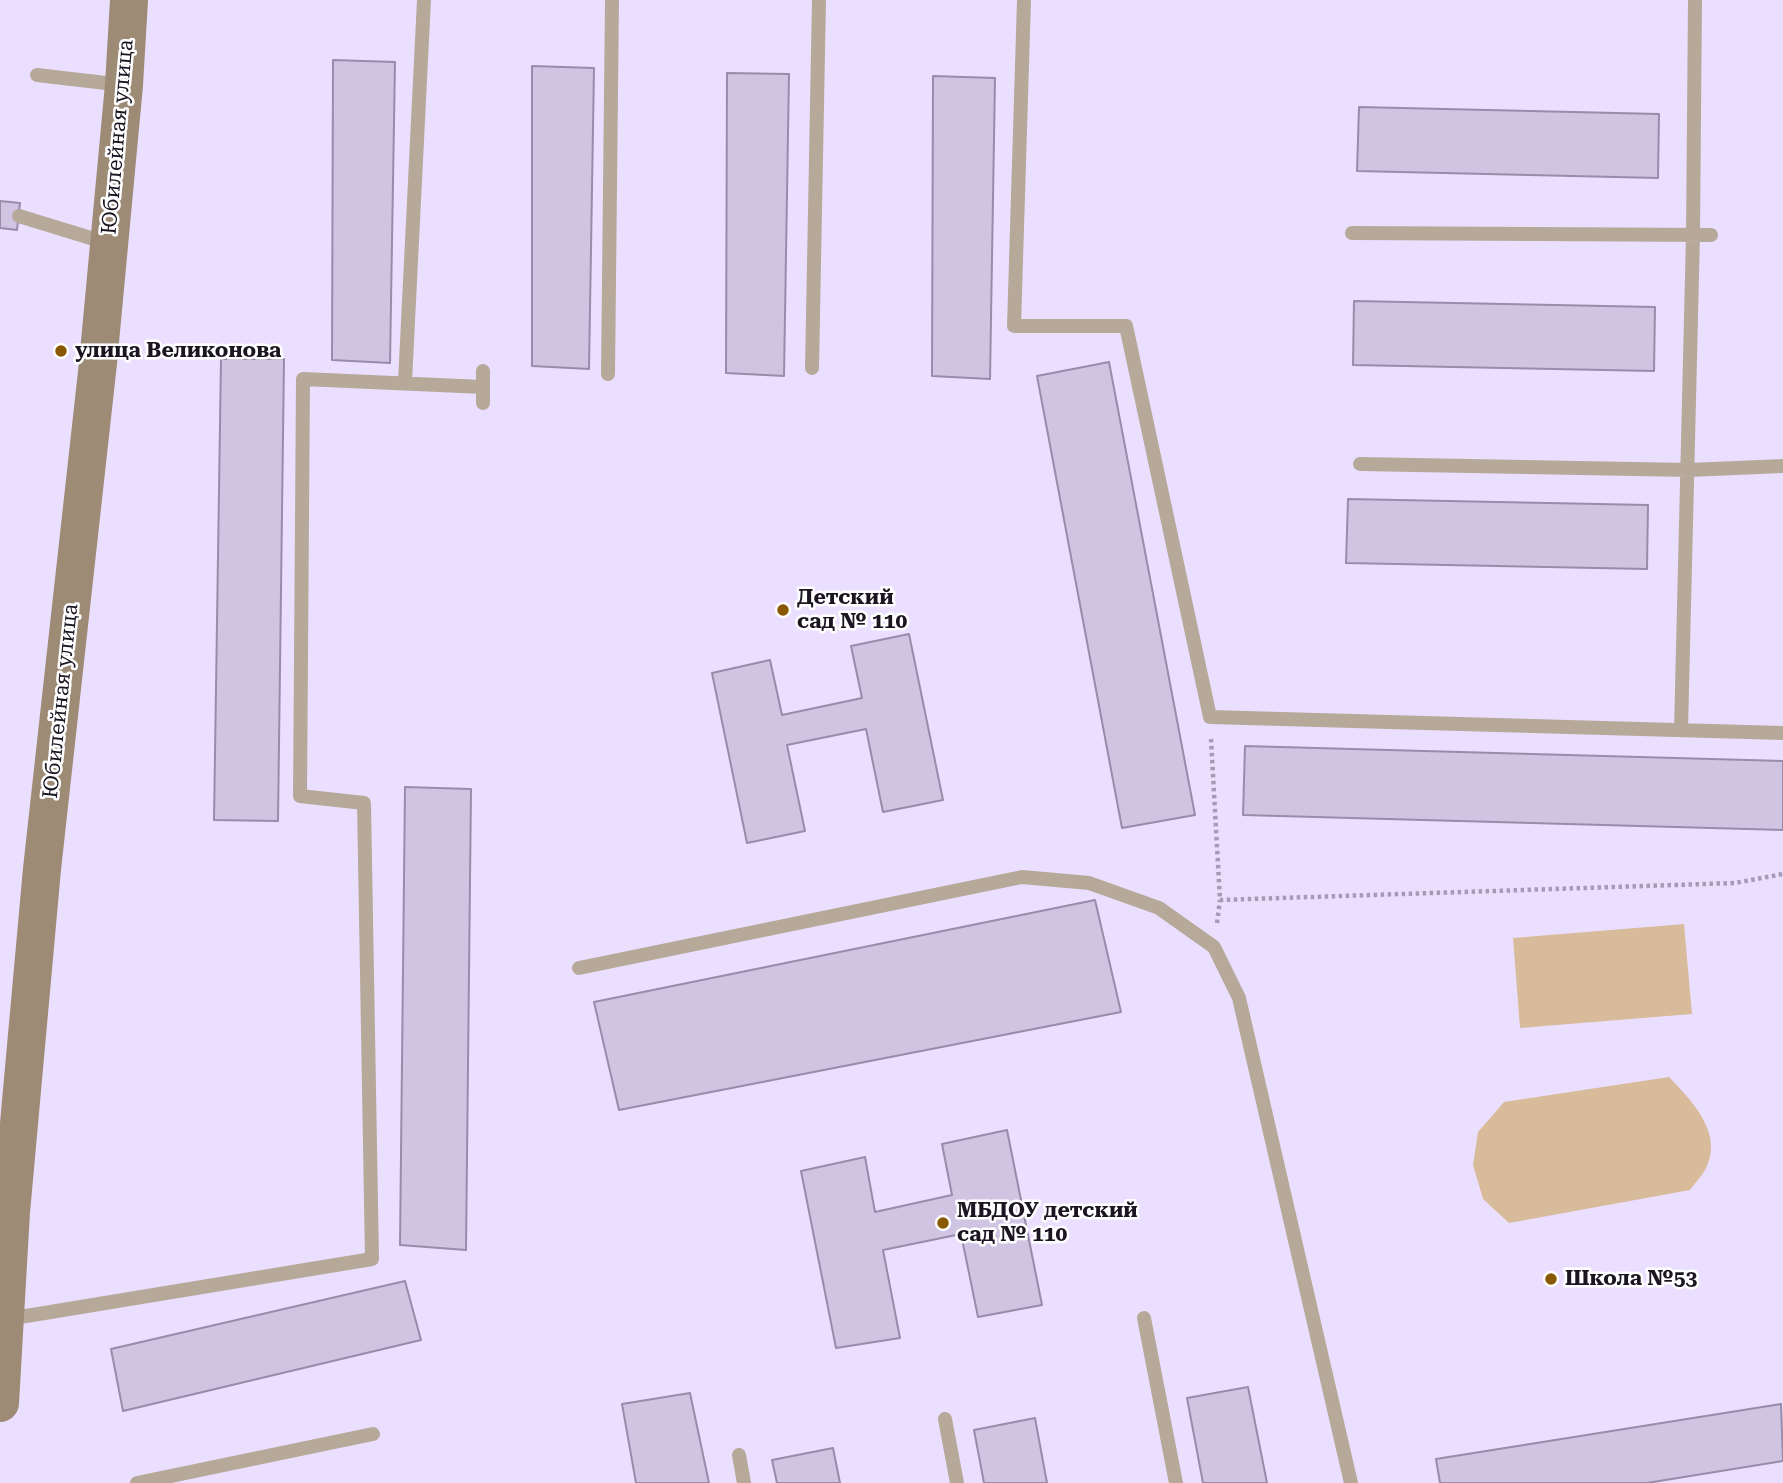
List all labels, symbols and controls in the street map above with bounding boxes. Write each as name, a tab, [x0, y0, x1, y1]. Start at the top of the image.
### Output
street label: Юбилейная улица	[97, 38, 139, 236]
place label: улица Великонова	[75, 338, 281, 364]
marker: улица Великонова	[53, 343, 69, 359]
place label: Детский сад № 110	[797, 585, 907, 635]
street label: Юбилейная улица	[38, 602, 84, 800]
marker: Детский сад № 110	[775, 602, 791, 618]
place label: МБДОУ детский сад № 110	[957, 1198, 1138, 1248]
marker: МБДОУ детский сад № 110	[935, 1215, 951, 1231]
place label: Школа №53	[1565, 1266, 1697, 1292]
marker: Школа №53	[1543, 1271, 1559, 1287]

